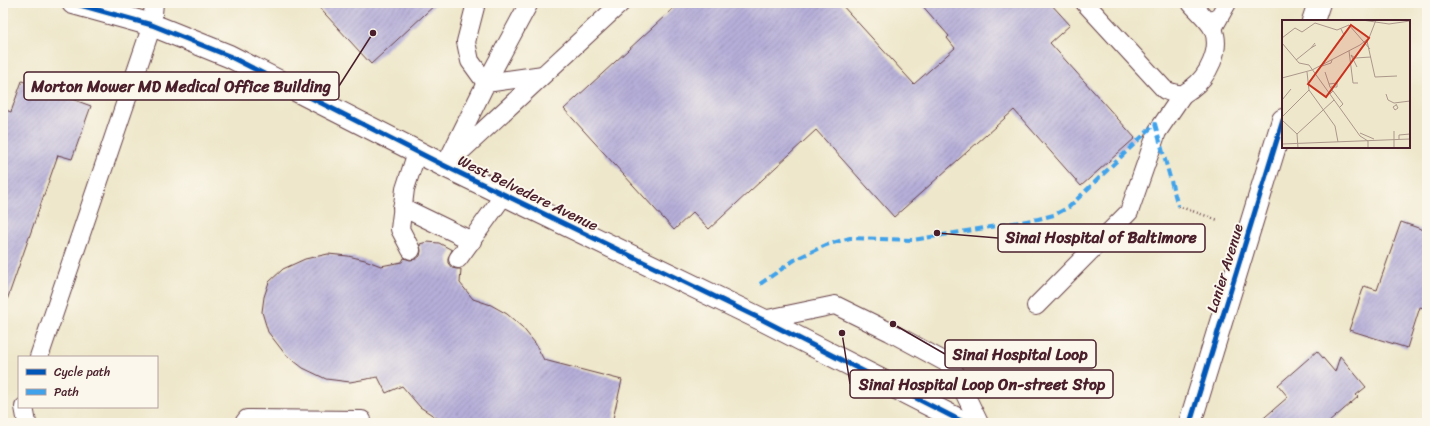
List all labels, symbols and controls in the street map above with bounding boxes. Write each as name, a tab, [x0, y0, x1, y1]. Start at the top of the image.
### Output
inset map	[1282, 20, 1410, 148]
callout: Morton Mower MD Medical Office Building	[24, 72, 339, 100]
text: Morton Mower MD Medical Office Building	[30, 72, 332, 101]
street label: West Belvedere Avenue	[453, 148, 603, 238]
street label: Lanier Avenue	[1199, 220, 1251, 316]
text: Sinai Hospital of Baltimore	[1004, 223, 1198, 252]
callout: Sinai Hospital of Baltimore	[998, 224, 1205, 252]
callout: Sinai Hospital Loop	[945, 340, 1096, 368]
text: Sinai Hospital Loop	[951, 340, 1088, 369]
legend	[18, 356, 158, 408]
text: Cycle path	[54, 361, 110, 383]
callout: Sinai Hospital Loop On-street Stop	[850, 370, 1113, 398]
text: Sinai Hospital Loop On-street Stop	[858, 370, 1106, 399]
text: Path	[54, 381, 79, 403]

